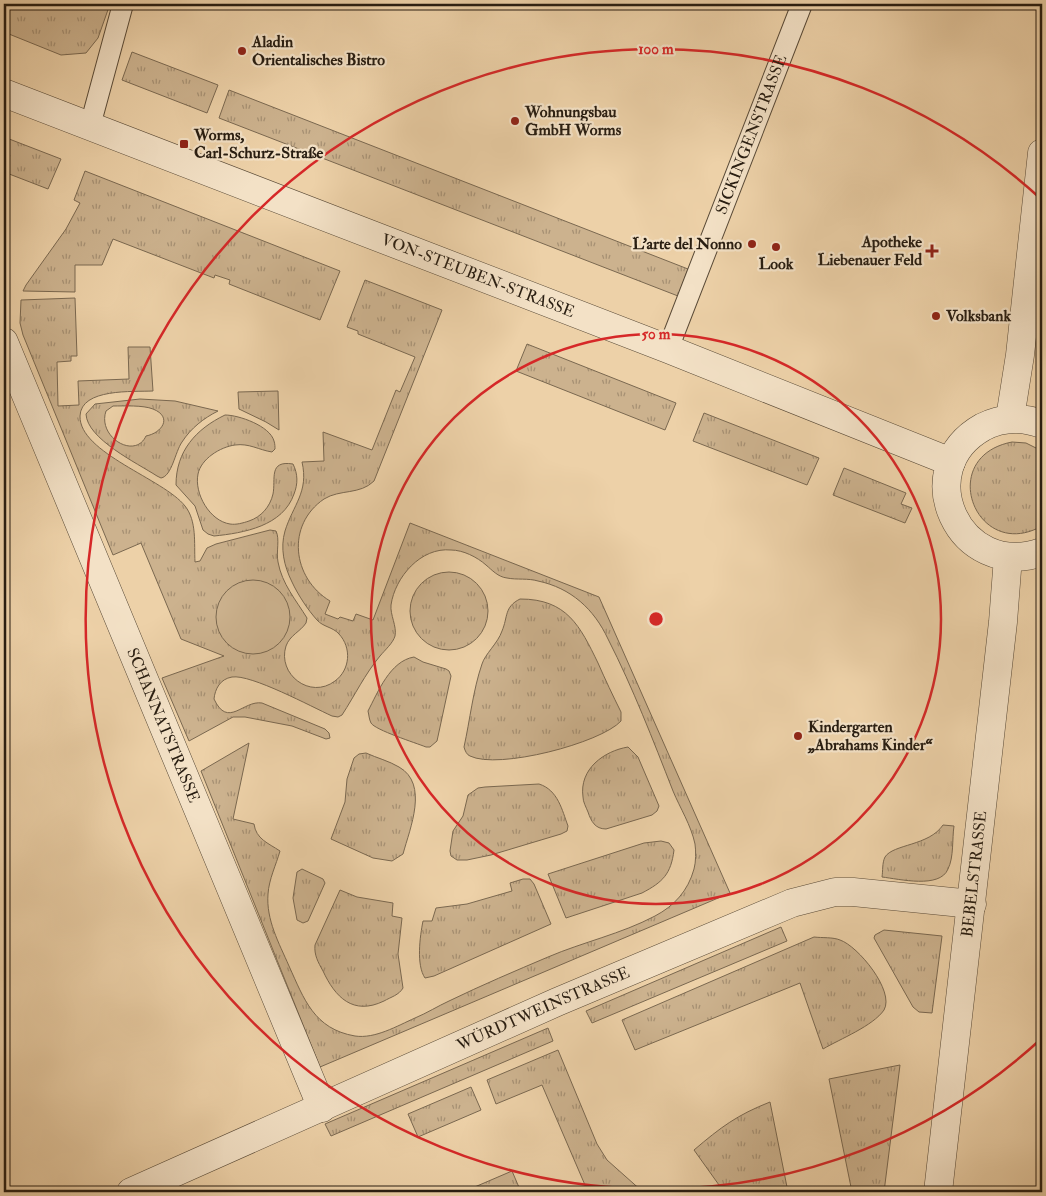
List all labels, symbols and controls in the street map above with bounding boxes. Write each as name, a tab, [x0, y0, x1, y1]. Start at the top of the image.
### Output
place label: Aladin Orientalisches Bistro	[251, 32, 385, 70]
text: 100 m	[638, 40, 674, 59]
marker: Aladin Orientalisches Bistro	[236, 45, 248, 57]
street label: SICKINGENSTRASSE	[711, 52, 791, 217]
place label: Wohnungsbau GmbH Worms	[524, 102, 622, 140]
marker: Wohnungsbau GmbH Worms	[509, 115, 521, 127]
place label: Worms, Carl-Schurz-Straße	[193, 125, 324, 163]
marker: Worms, Carl-Schurz-Straße	[178, 138, 190, 150]
street label: VON-STEUBEN-STRASSE	[379, 229, 577, 322]
place label: Apotheke Liebenauer Feld	[818, 232, 922, 270]
place label: L’arte del Nonno	[632, 234, 742, 254]
marker: L’arte del Nonno	[746, 238, 758, 250]
marker: Look	[770, 241, 782, 253]
marker: Apotheke Liebenauer Feld	[926, 245, 938, 257]
place label: Look	[759, 254, 794, 274]
place label: Volksbank	[945, 306, 1011, 326]
marker: Volksbank	[930, 310, 942, 322]
text: 50 m	[642, 325, 671, 344]
centre of rings	[647, 610, 665, 628]
street label: SCHANNATSTRASSE	[122, 645, 204, 806]
place label: Kindergarten „Abrahams Kinder“	[807, 717, 934, 755]
marker: Kindergarten „Abrahams Kinder“	[792, 730, 804, 742]
street label: BEBELSTRASSE	[957, 810, 991, 938]
street label: WÜRDTWEINSTRASSE	[453, 963, 633, 1056]

